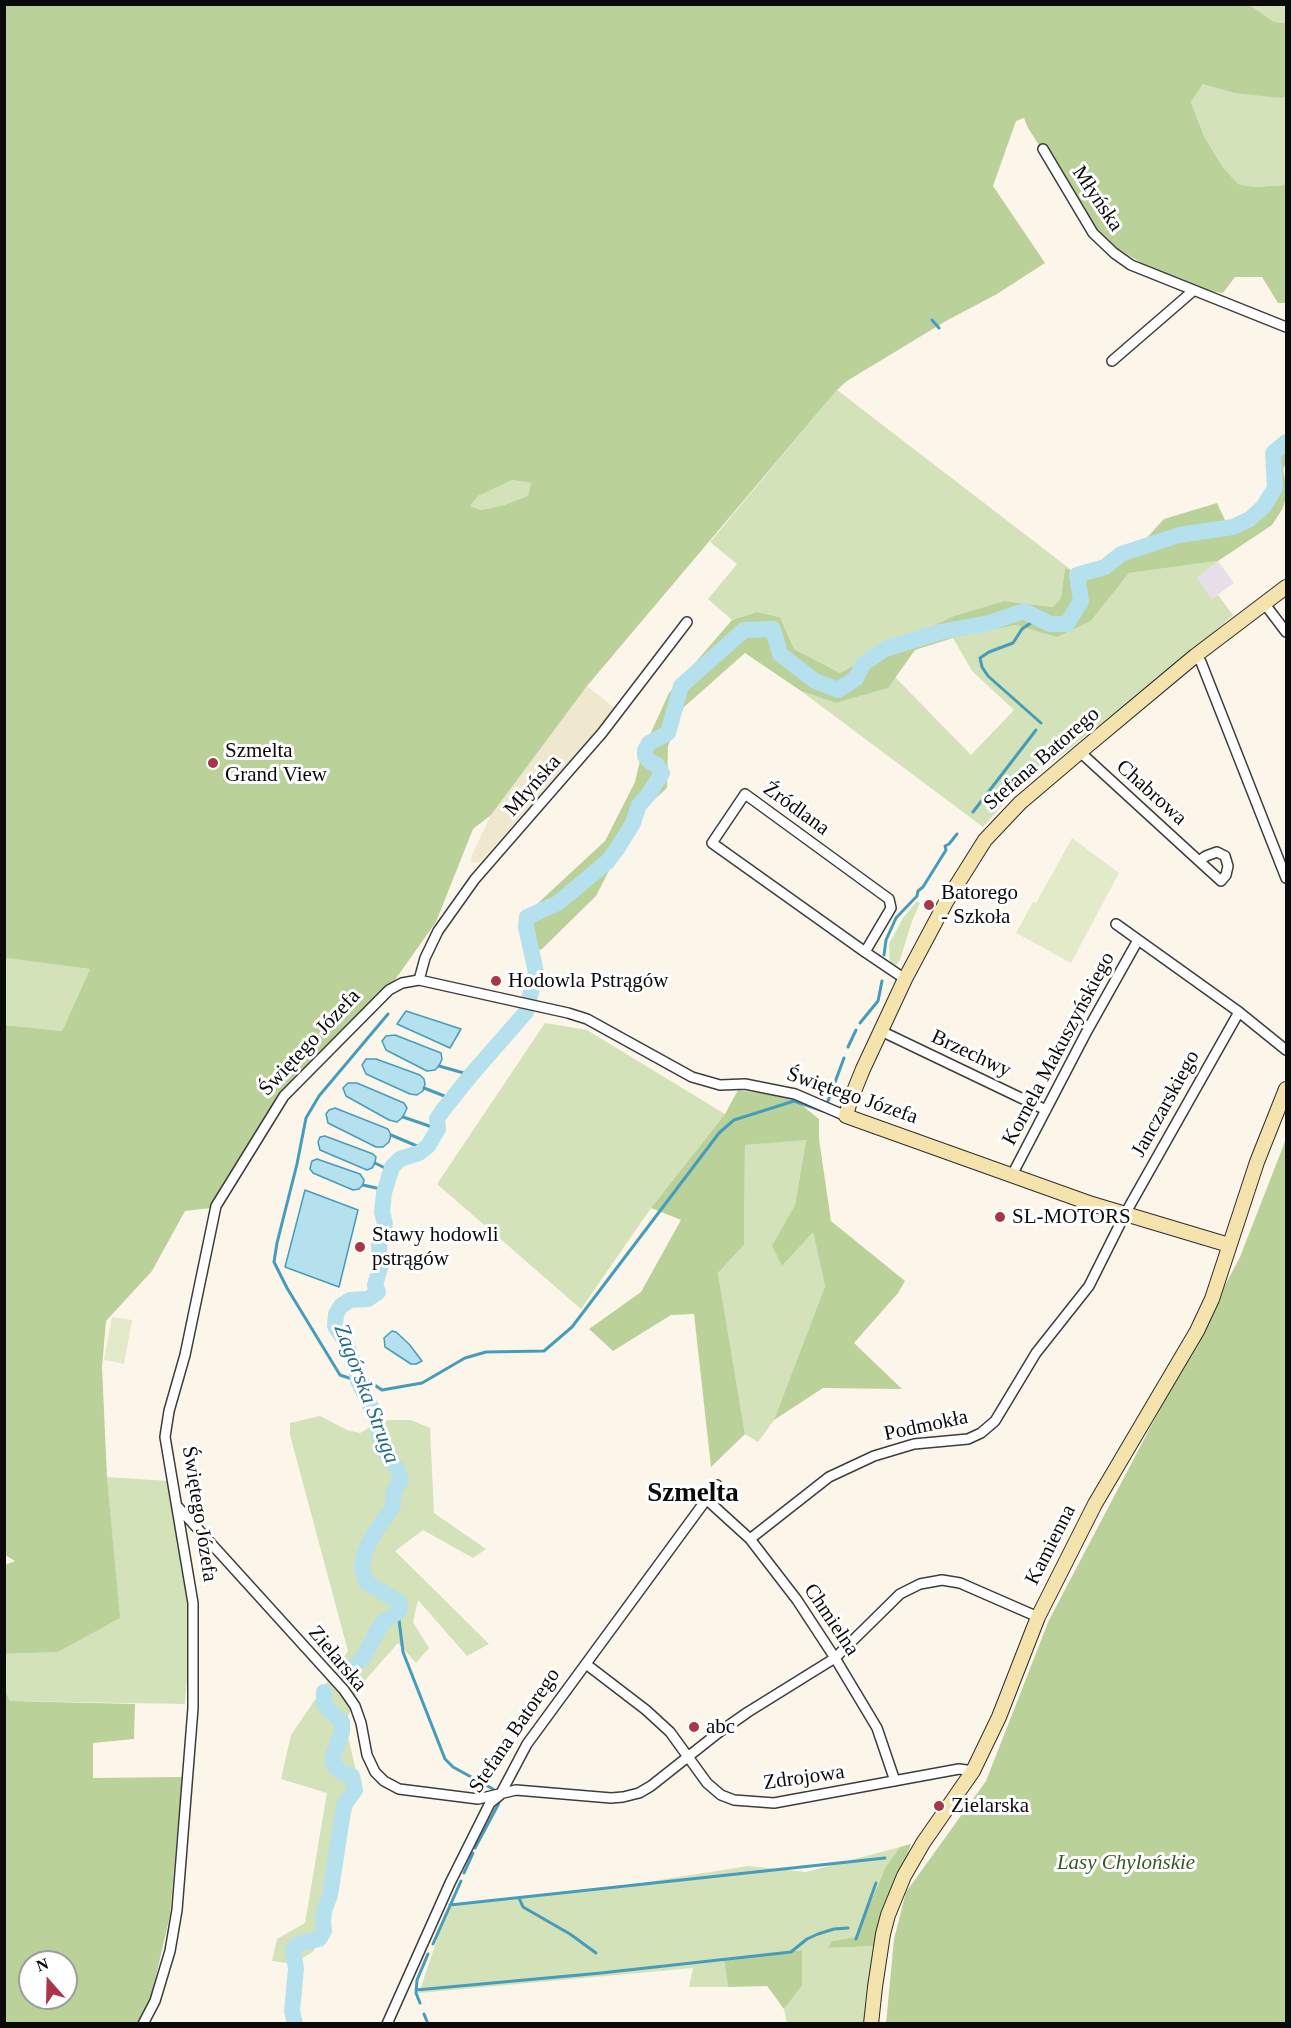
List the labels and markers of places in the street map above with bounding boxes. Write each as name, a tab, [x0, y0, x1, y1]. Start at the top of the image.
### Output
place label: Szmelta Grand View	[225, 738, 327, 788]
marker: Szmelta Grand View	[206, 756, 220, 770]
place label: Batorego - Szkoła	[941, 880, 1018, 930]
marker: Batorego - Szkoła	[922, 898, 936, 912]
place label: Hodowla Pstrągów	[508, 968, 668, 994]
marker: Hodowla Pstrągów	[489, 974, 503, 988]
place label: SL-MOTORS	[1012, 1204, 1131, 1230]
marker: SL-MOTORS	[993, 1210, 1007, 1224]
place label: Stawy hodowli pstrągów	[372, 1222, 499, 1272]
marker: Stawy hodowli pstrągów	[353, 1240, 367, 1254]
place label: abc	[706, 1714, 735, 1740]
marker: abc	[687, 1720, 701, 1734]
place label: Zielarska	[951, 1793, 1029, 1819]
marker: Zielarska	[932, 1799, 946, 1813]

